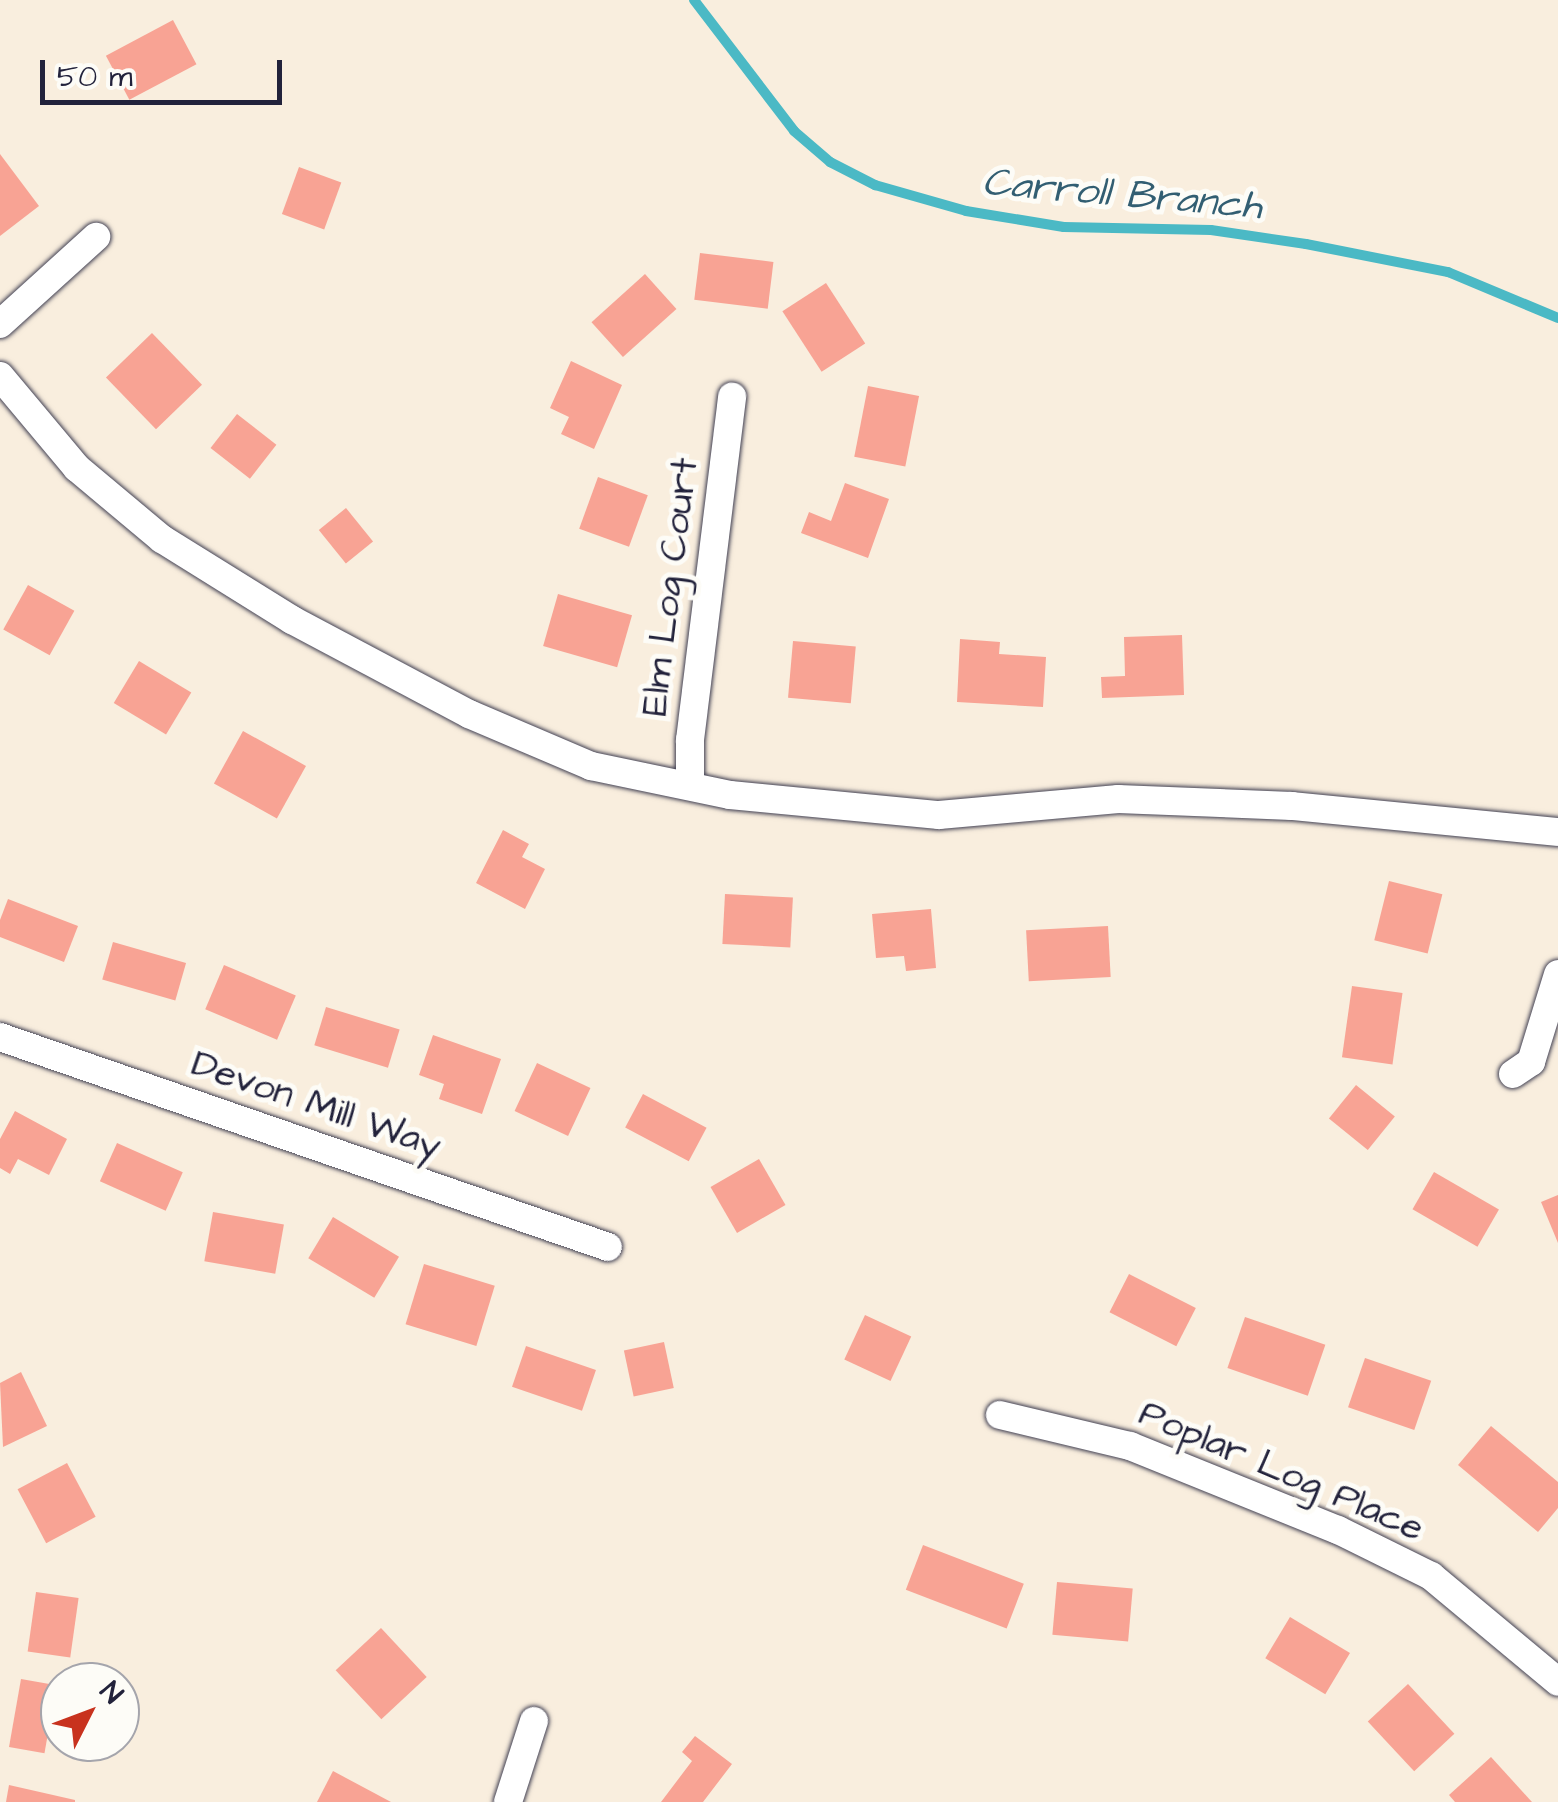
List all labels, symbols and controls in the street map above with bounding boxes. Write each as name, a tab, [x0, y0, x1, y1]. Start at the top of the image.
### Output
scale bar	[45, 40, 288, 102]
text: 50 m	[57, 56, 133, 98]
water label: Carroll Branch	[980, 159, 1264, 231]
street label: Elm Log Court	[633, 455, 709, 719]
street label: Devon Mill Way	[185, 1042, 447, 1170]
street label: Poplar Log Place	[1132, 1391, 1430, 1553]
north arrow	[40, 1662, 140, 1762]
text: N	[91, 1673, 132, 1713]

